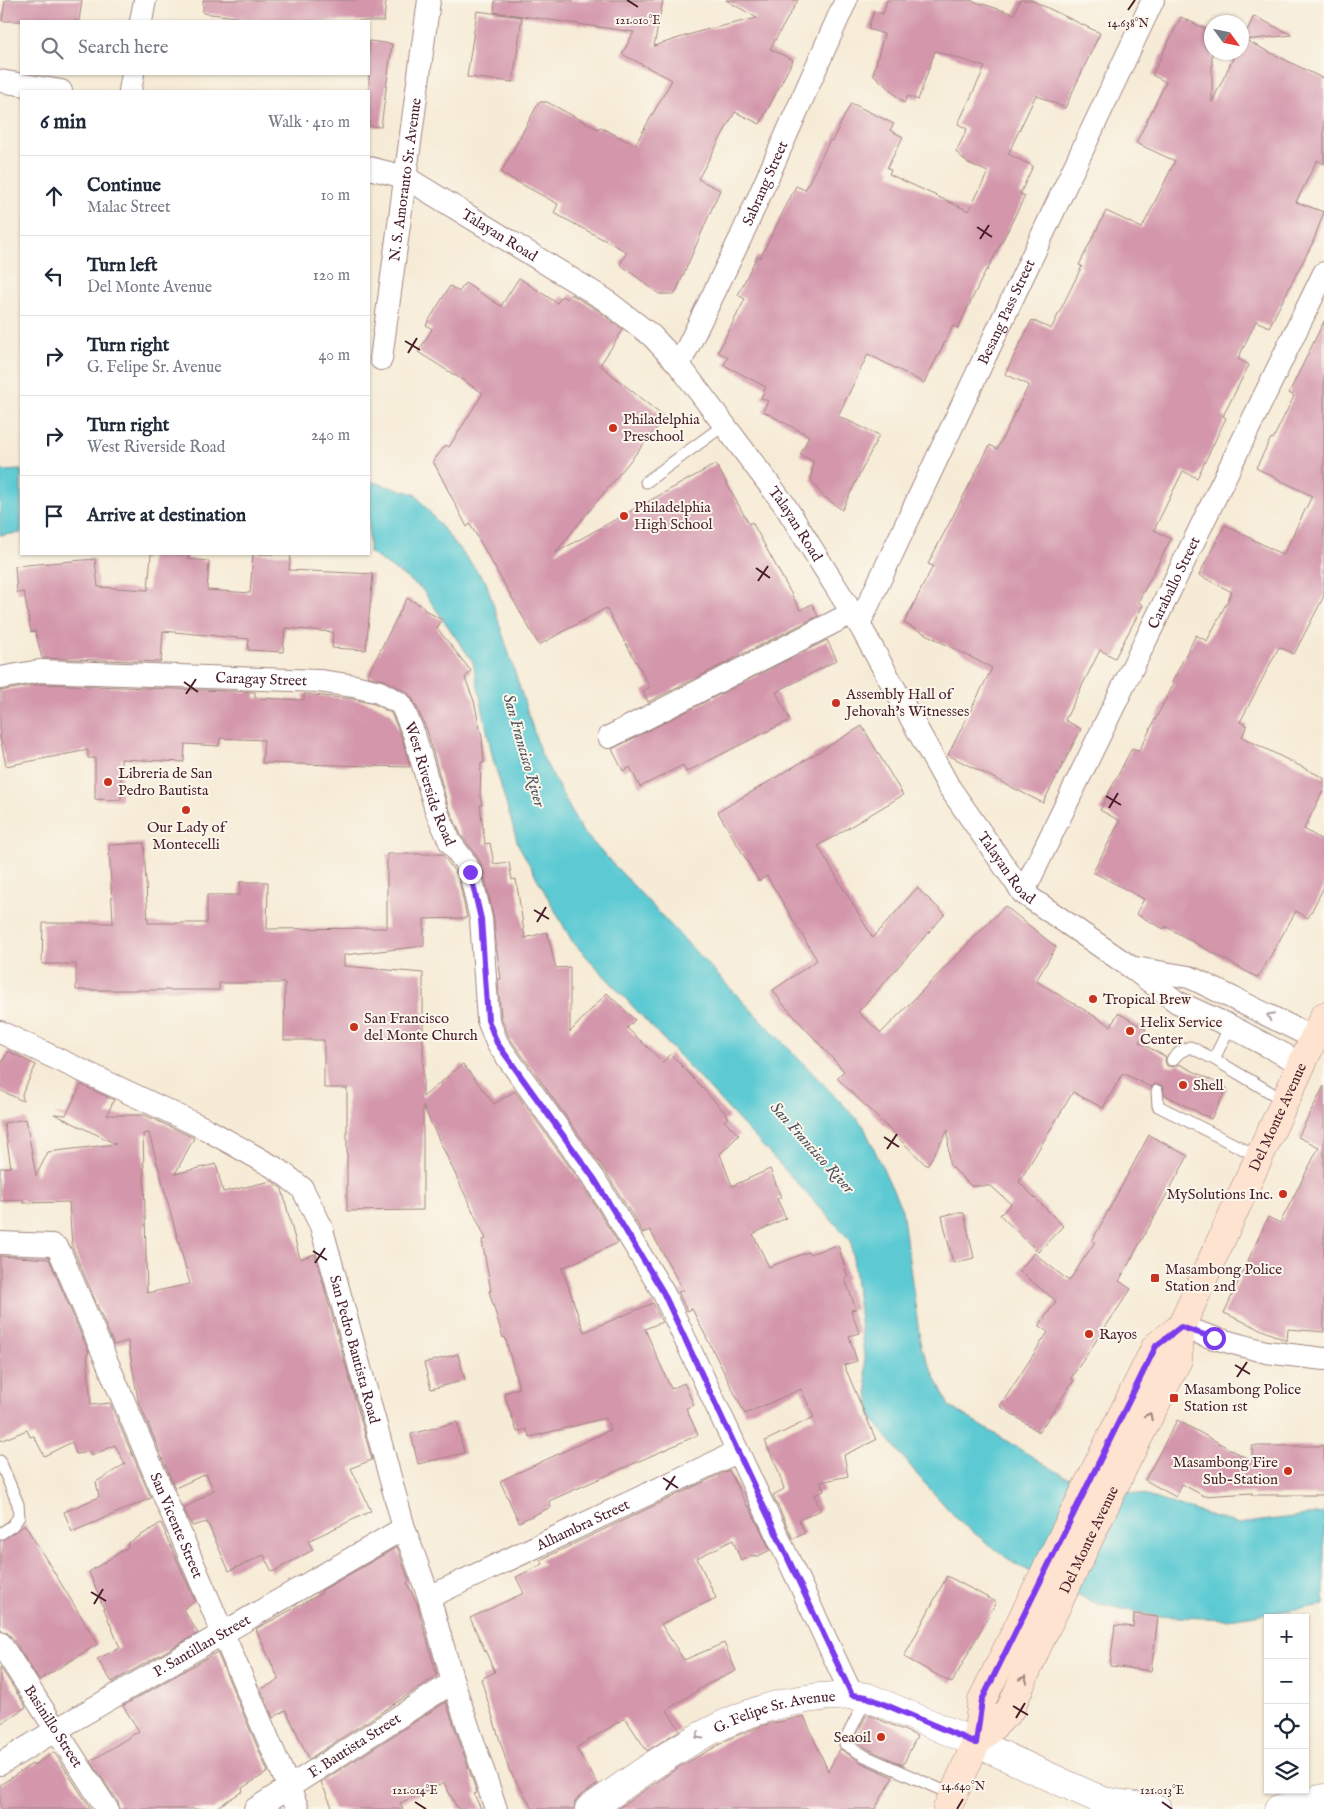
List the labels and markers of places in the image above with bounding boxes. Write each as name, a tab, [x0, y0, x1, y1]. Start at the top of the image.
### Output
place label: Philadelphia Preschool	[623, 410, 700, 446]
marker: Philadelphia Preschool	[607, 422, 619, 434]
place label: Philadelphia High School	[634, 498, 713, 534]
marker: Philadelphia High School	[618, 510, 630, 522]
place label: Assembly Hall of Jehovah's Witnesses	[844, 685, 969, 721]
marker: Assembly Hall of Jehovah's Witnesses	[830, 697, 842, 709]
place label: Libreria de San Pedro Bautista	[118, 764, 213, 800]
marker: Libreria de San Pedro Bautista	[102, 776, 114, 788]
marker: Our Lady of Montecelli	[180, 804, 192, 816]
place label: Our Lady of Montecelli	[147, 818, 228, 854]
place label: Tropical Brew	[1103, 990, 1192, 1009]
marker: Tropical Brew	[1087, 993, 1099, 1005]
place label: San Francisco del Monte Church	[364, 1009, 478, 1045]
place label: Helix Service Center	[1140, 1013, 1222, 1049]
marker: San Francisco del Monte Church	[348, 1021, 360, 1033]
marker: Helix Service Center	[1124, 1025, 1136, 1037]
place label: Shell	[1193, 1076, 1225, 1095]
marker: Shell	[1177, 1079, 1189, 1091]
place label: MySolutions Inc.	[1167, 1185, 1273, 1204]
marker: MySolutions Inc.	[1277, 1188, 1289, 1200]
place label: Masambong Police Station 2nd	[1165, 1260, 1282, 1296]
marker: Masambong Police Station 2nd	[1149, 1272, 1161, 1284]
place label: Rayos	[1099, 1325, 1137, 1344]
marker: Rayos	[1083, 1328, 1095, 1340]
place label: Masambong Police Station 1st	[1184, 1380, 1301, 1416]
marker: Masambong Police Station 1st	[1168, 1392, 1180, 1404]
place label: Masambong Fire Sub-Station	[1173, 1453, 1278, 1489]
marker: Masambong Fire Sub-Station	[1282, 1465, 1294, 1477]
place label: Seaoil	[834, 1728, 872, 1747]
marker: Seaoil	[875, 1731, 887, 1743]

